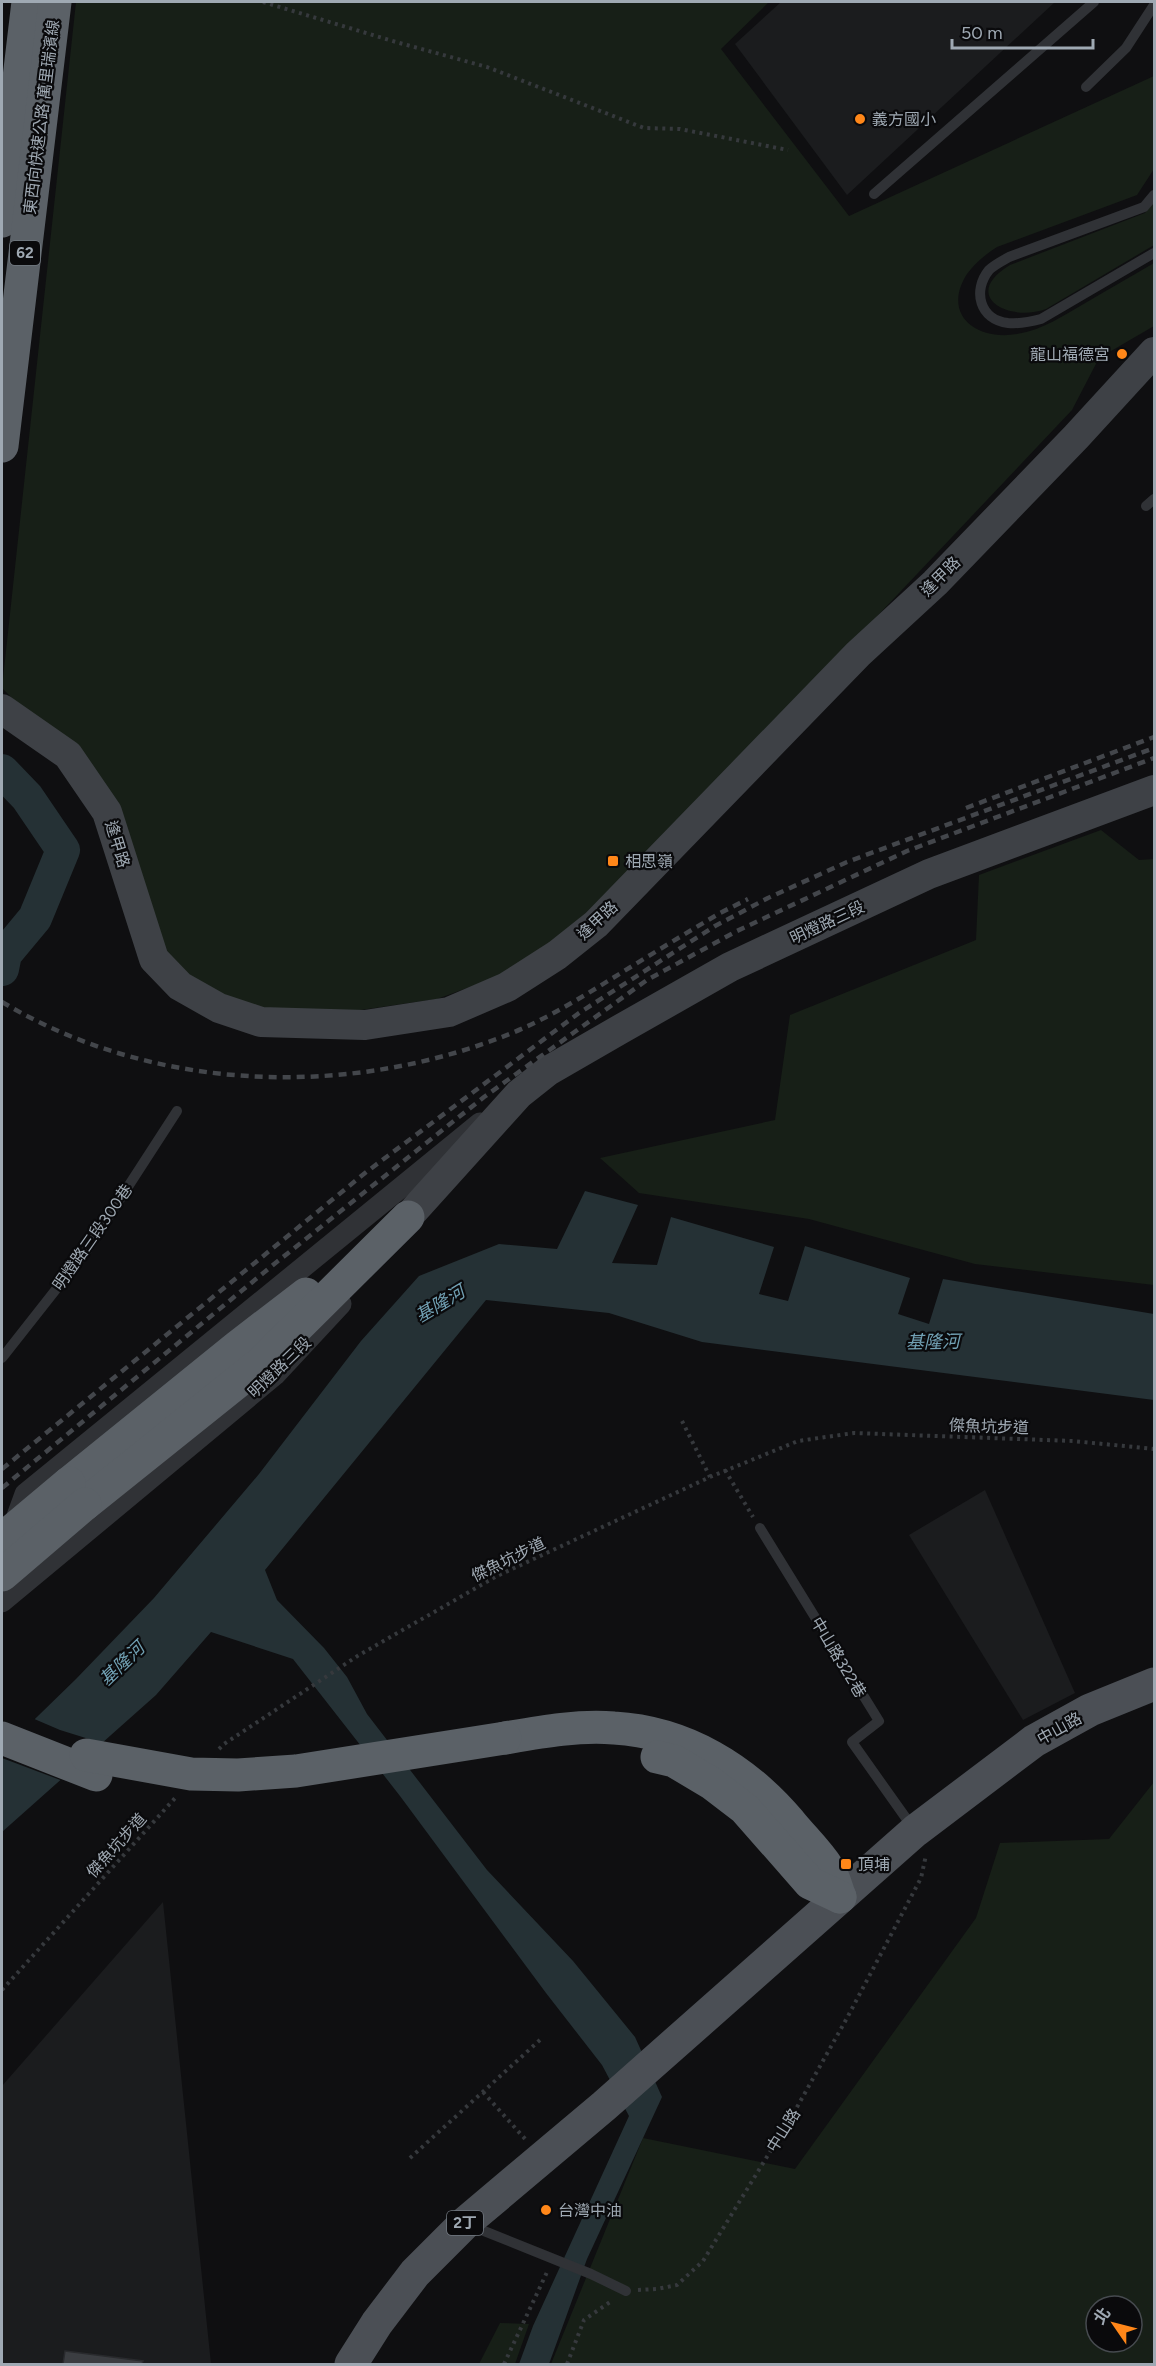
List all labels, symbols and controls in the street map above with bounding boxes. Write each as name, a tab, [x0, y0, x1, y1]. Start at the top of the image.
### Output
scale bar	[952, 12, 1093, 50]
street label: 東西向快速公路 萬里瑞濱線	[20, 19, 63, 215]
text: 50 m	[961, 22, 1003, 44]
place label: 義方國小	[872, 110, 936, 129]
marker: 義方國小	[853, 112, 867, 126]
road number: 62	[10, 241, 40, 265]
place label: 龍山福德宮	[1030, 345, 1110, 364]
marker: 龍山福德宮	[1115, 347, 1129, 361]
street label: 逢甲路	[917, 553, 964, 600]
street label: 逢甲路	[101, 818, 134, 870]
place label: 相思嶺	[625, 852, 673, 871]
marker: 相思嶺	[606, 854, 620, 868]
street label: 逢甲路	[573, 897, 621, 944]
street label: 明燈路三段	[787, 897, 867, 948]
street label: 明燈路三段300巷	[49, 1181, 136, 1294]
water label: 基隆河	[411, 1279, 471, 1327]
water label: 基隆河	[906, 1330, 963, 1353]
street label: 明燈路三段	[244, 1333, 315, 1402]
street label: 傑魚坑步道	[949, 1416, 1029, 1437]
street label: 傑魚坑步道	[468, 1533, 548, 1586]
street label: 中山路322巷	[807, 1614, 870, 1701]
water label: 基隆河	[95, 1635, 151, 1691]
street label: 中山路	[1034, 1708, 1085, 1748]
street label: 傑魚坑步道	[83, 1809, 150, 1881]
place label: 頂埔	[858, 1855, 890, 1874]
marker: 頂埔	[839, 1857, 853, 1871]
street label: 中山路	[763, 2105, 804, 2156]
place label: 台灣中油	[558, 2201, 622, 2220]
marker: 台灣中油	[539, 2203, 553, 2217]
road number: 2丁	[447, 2211, 483, 2235]
north arrow	[1084, 2294, 1144, 2354]
text: 北	[1090, 2304, 1114, 2328]

